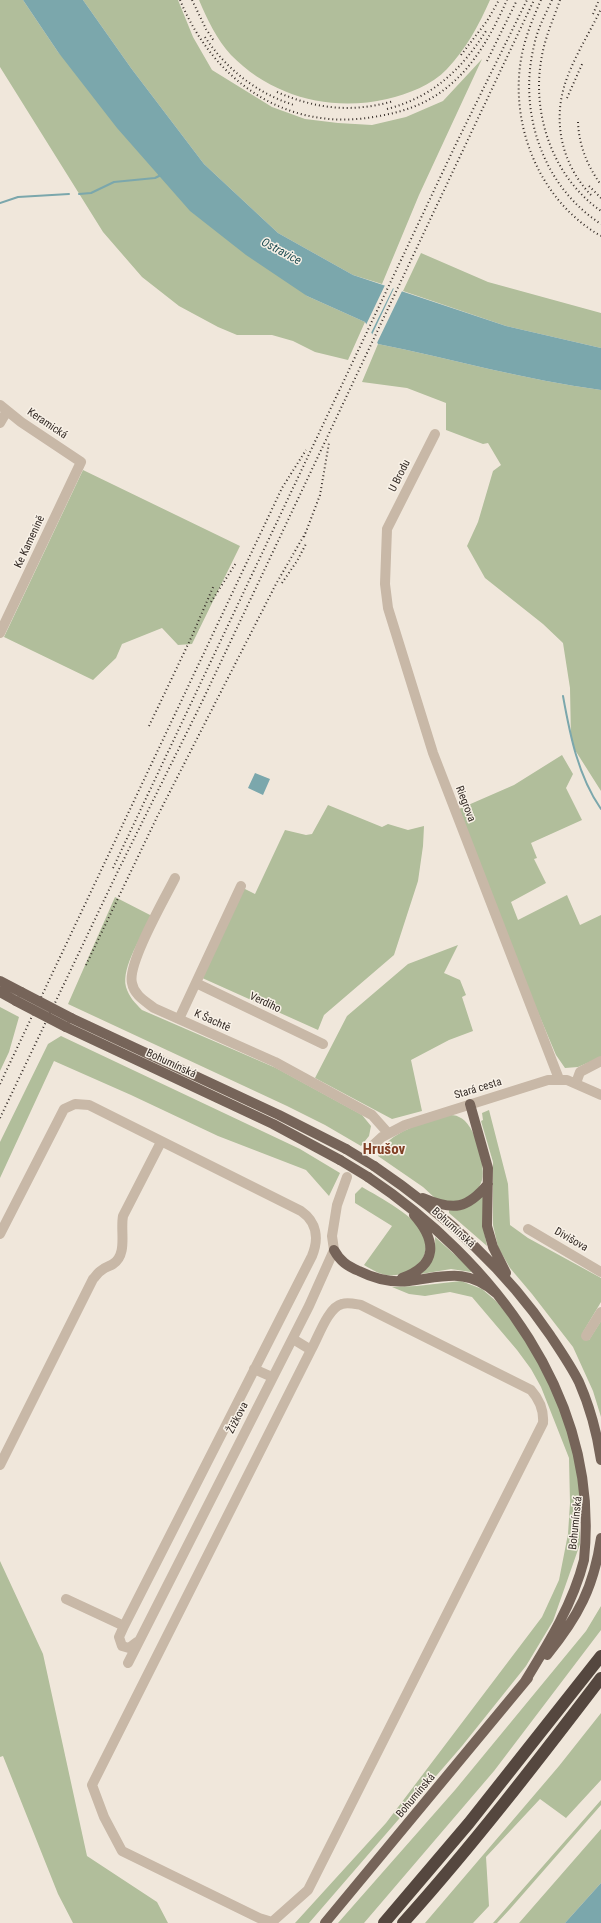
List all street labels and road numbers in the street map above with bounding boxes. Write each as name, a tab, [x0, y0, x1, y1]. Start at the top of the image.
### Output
street label: Keramická	[24, 406, 70, 442]
street label: U Brodu	[386, 458, 414, 494]
street label: Ke Kamenině	[12, 514, 48, 570]
street label: Riegrova	[452, 784, 478, 824]
street label: Verdiho	[247, 990, 283, 1016]
street label: K Šachtě	[192, 1007, 232, 1035]
street label: Bohumínská	[144, 1047, 198, 1081]
street label: Stará cesta	[453, 1076, 503, 1102]
street label: Bohumínská	[429, 1205, 477, 1251]
street label: Divišova	[552, 1225, 590, 1255]
street label: Žižkova	[225, 1400, 251, 1436]
street label: Bohumínská	[567, 1496, 585, 1550]
street label: Bohumínská	[394, 1771, 438, 1821]

